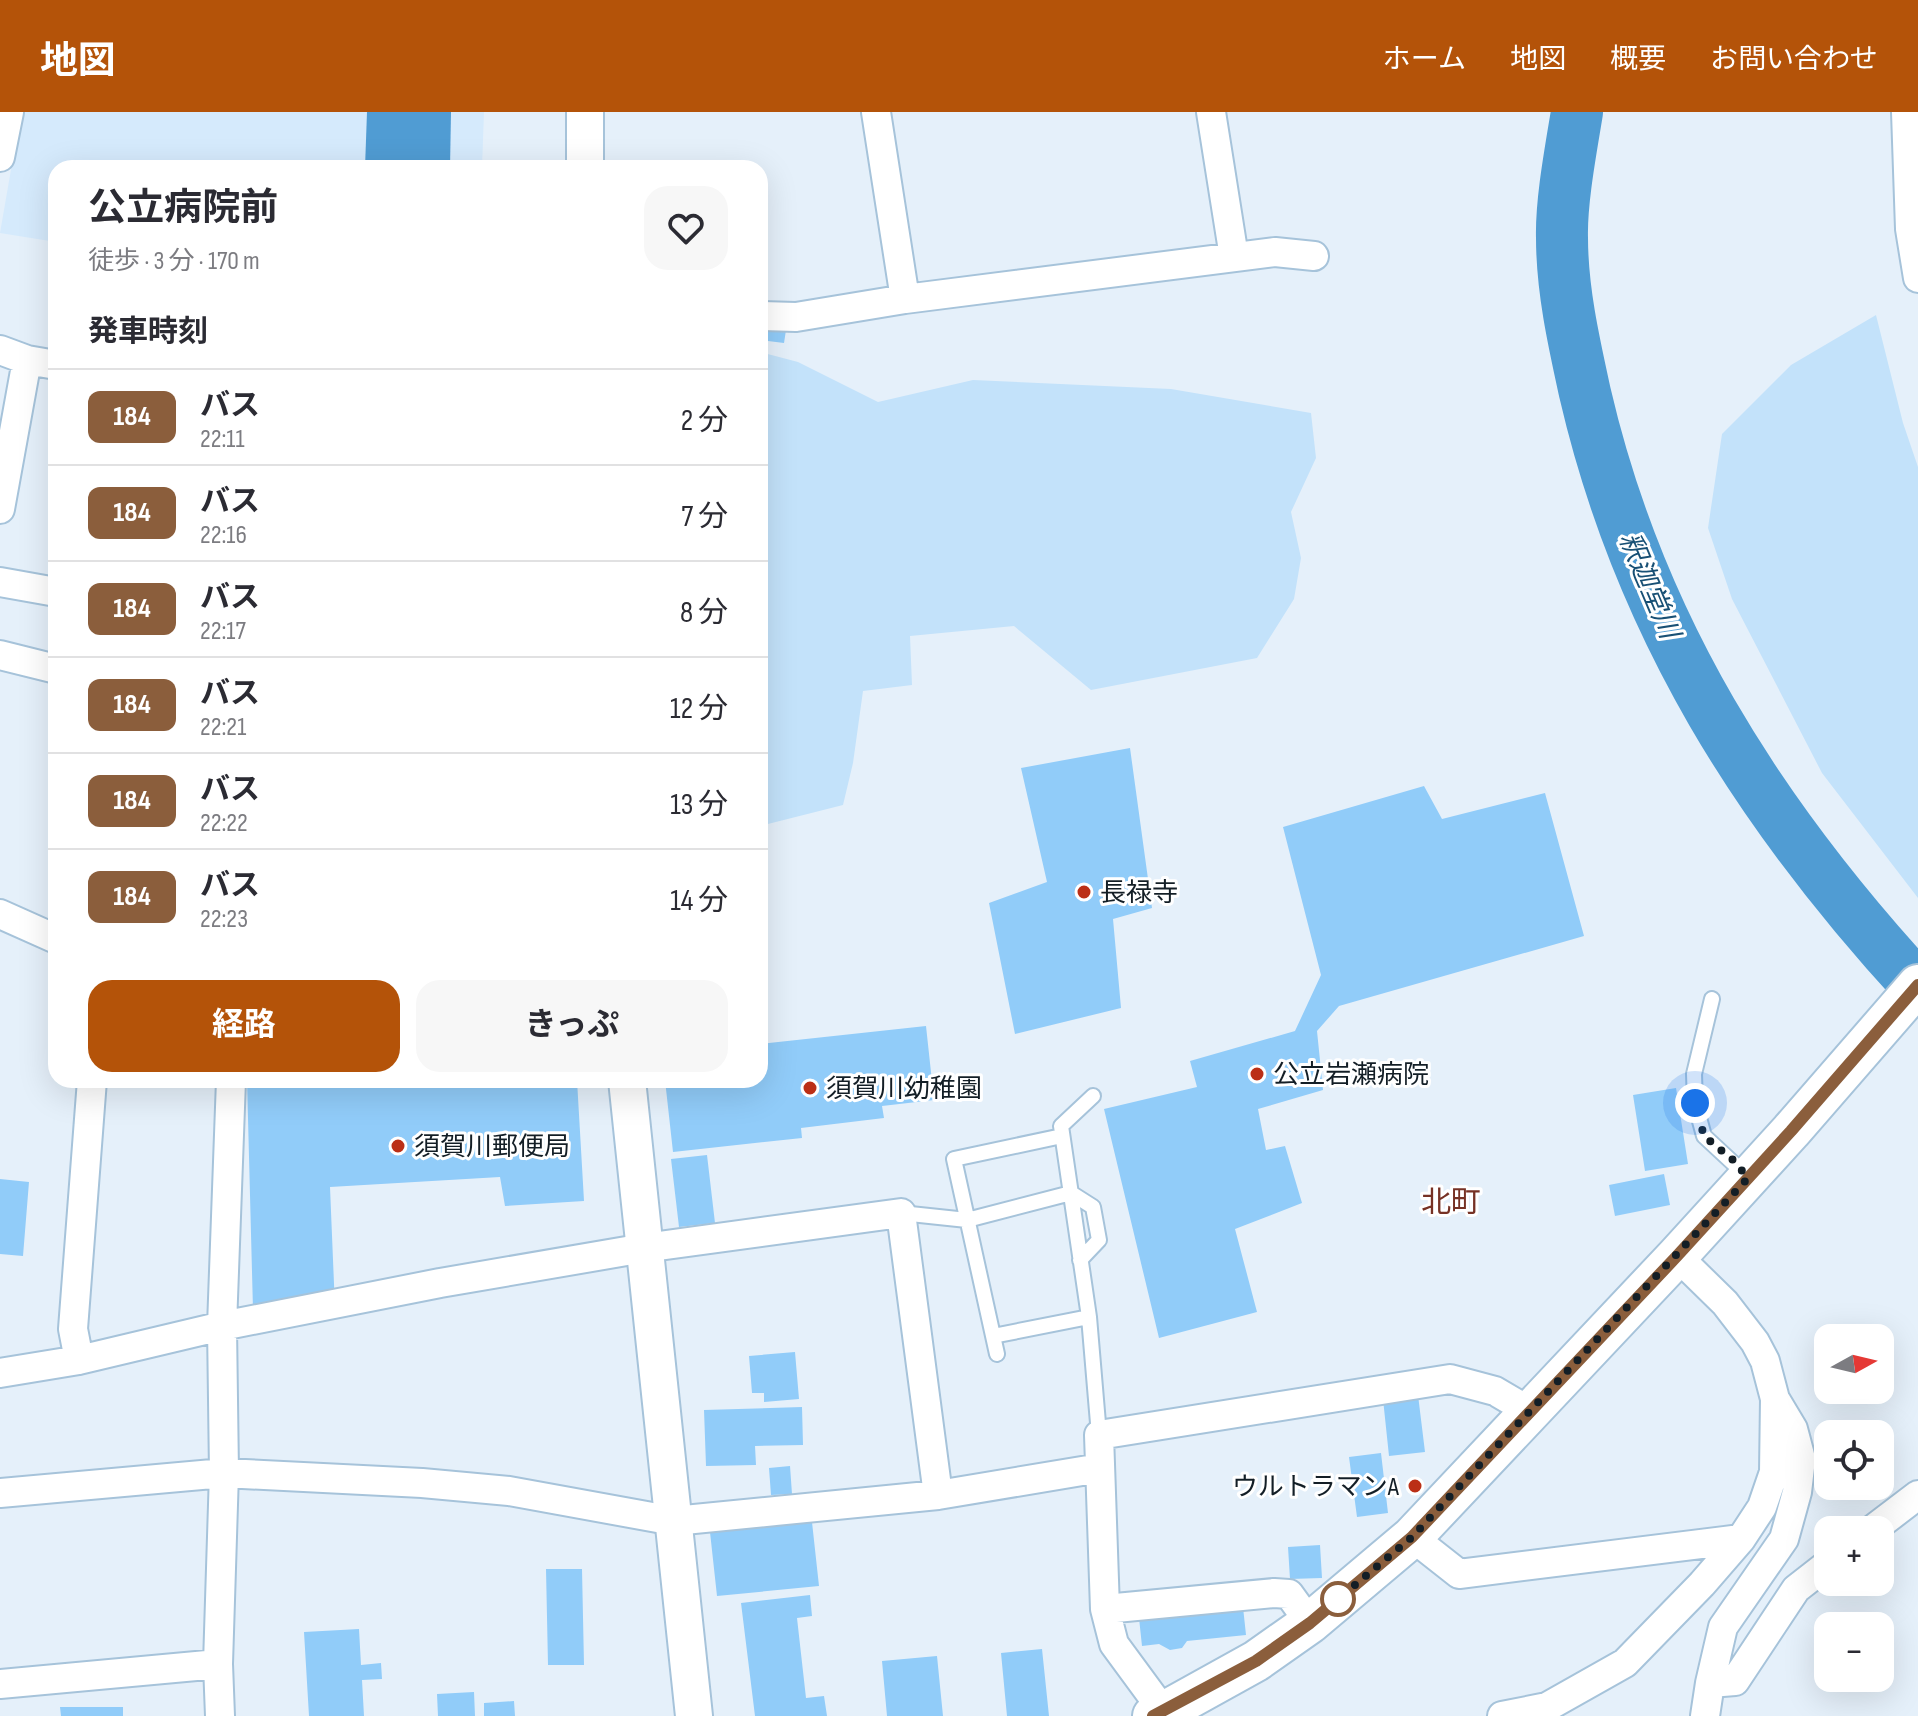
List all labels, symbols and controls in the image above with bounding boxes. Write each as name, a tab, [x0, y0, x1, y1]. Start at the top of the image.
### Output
text: 地図	[40, 39, 116, 84]
text: ホーム	[1383, 43, 1466, 76]
text: 地図	[1510, 43, 1566, 76]
text: 概要	[1610, 43, 1666, 76]
text: お問い合わせ	[1710, 43, 1878, 76]
text: 公立病院前	[88, 186, 278, 231]
button: heart	[644, 186, 728, 270]
text: 徒歩 · 3 分 · 170 m	[88, 246, 260, 277]
text: 発車時刻	[88, 314, 208, 350]
text: バス	[200, 388, 260, 424]
text: 184	[113, 400, 151, 433]
text: 2 分	[681, 403, 728, 439]
text: 22:11	[200, 424, 245, 455]
text: バス	[200, 484, 260, 520]
text: 184	[113, 496, 151, 529]
text: 7 分	[681, 499, 728, 535]
text: 22:16	[200, 520, 247, 551]
water label: 釈迦堂川	[1612, 528, 1687, 646]
text: バス	[200, 580, 260, 616]
text: 184	[113, 592, 151, 625]
text: 8 分	[680, 595, 728, 631]
text: 22:17	[200, 616, 246, 647]
text: バス	[200, 676, 260, 712]
text: 184	[113, 688, 151, 721]
text: 12 分	[670, 691, 728, 727]
text: 22:21	[200, 712, 246, 743]
text: バス	[200, 772, 260, 808]
text: 184	[113, 784, 151, 817]
text: 13 分	[670, 787, 728, 823]
text: 22:22	[200, 808, 248, 839]
text: バス	[200, 868, 260, 904]
place label: 長禄寺	[1100, 878, 1178, 909]
text: 184	[113, 880, 151, 913]
text: 14 分	[670, 883, 728, 919]
marker: 長禄寺	[1075, 883, 1093, 901]
text: 22:23	[200, 904, 248, 935]
button: 経路	[88, 980, 400, 1072]
button: きっぷ	[416, 980, 728, 1072]
place label: 公立岩瀬病院	[1273, 1060, 1429, 1091]
marker: 公立岩瀬病院	[1248, 1065, 1266, 1083]
place label: 須賀川幼稚園	[826, 1074, 982, 1105]
marker: 須賀川幼稚園	[801, 1079, 819, 1097]
your location	[1675, 1083, 1715, 1123]
place label: 須賀川郵便局	[414, 1132, 570, 1163]
marker: 須賀川郵便局	[389, 1137, 407, 1155]
district label: 北町	[1421, 1185, 1481, 1221]
north arrow	[1814, 1324, 1894, 1404]
map controls	[1814, 1324, 1894, 1692]
button: locate	[1814, 1420, 1894, 1500]
place label: ウルトラマンA	[1232, 1472, 1400, 1503]
marker: ウルトラマンA	[1406, 1477, 1424, 1495]
button: +	[1814, 1516, 1894, 1596]
unlabelled marker	[1321, 1582, 1355, 1616]
button: −	[1814, 1612, 1894, 1692]

